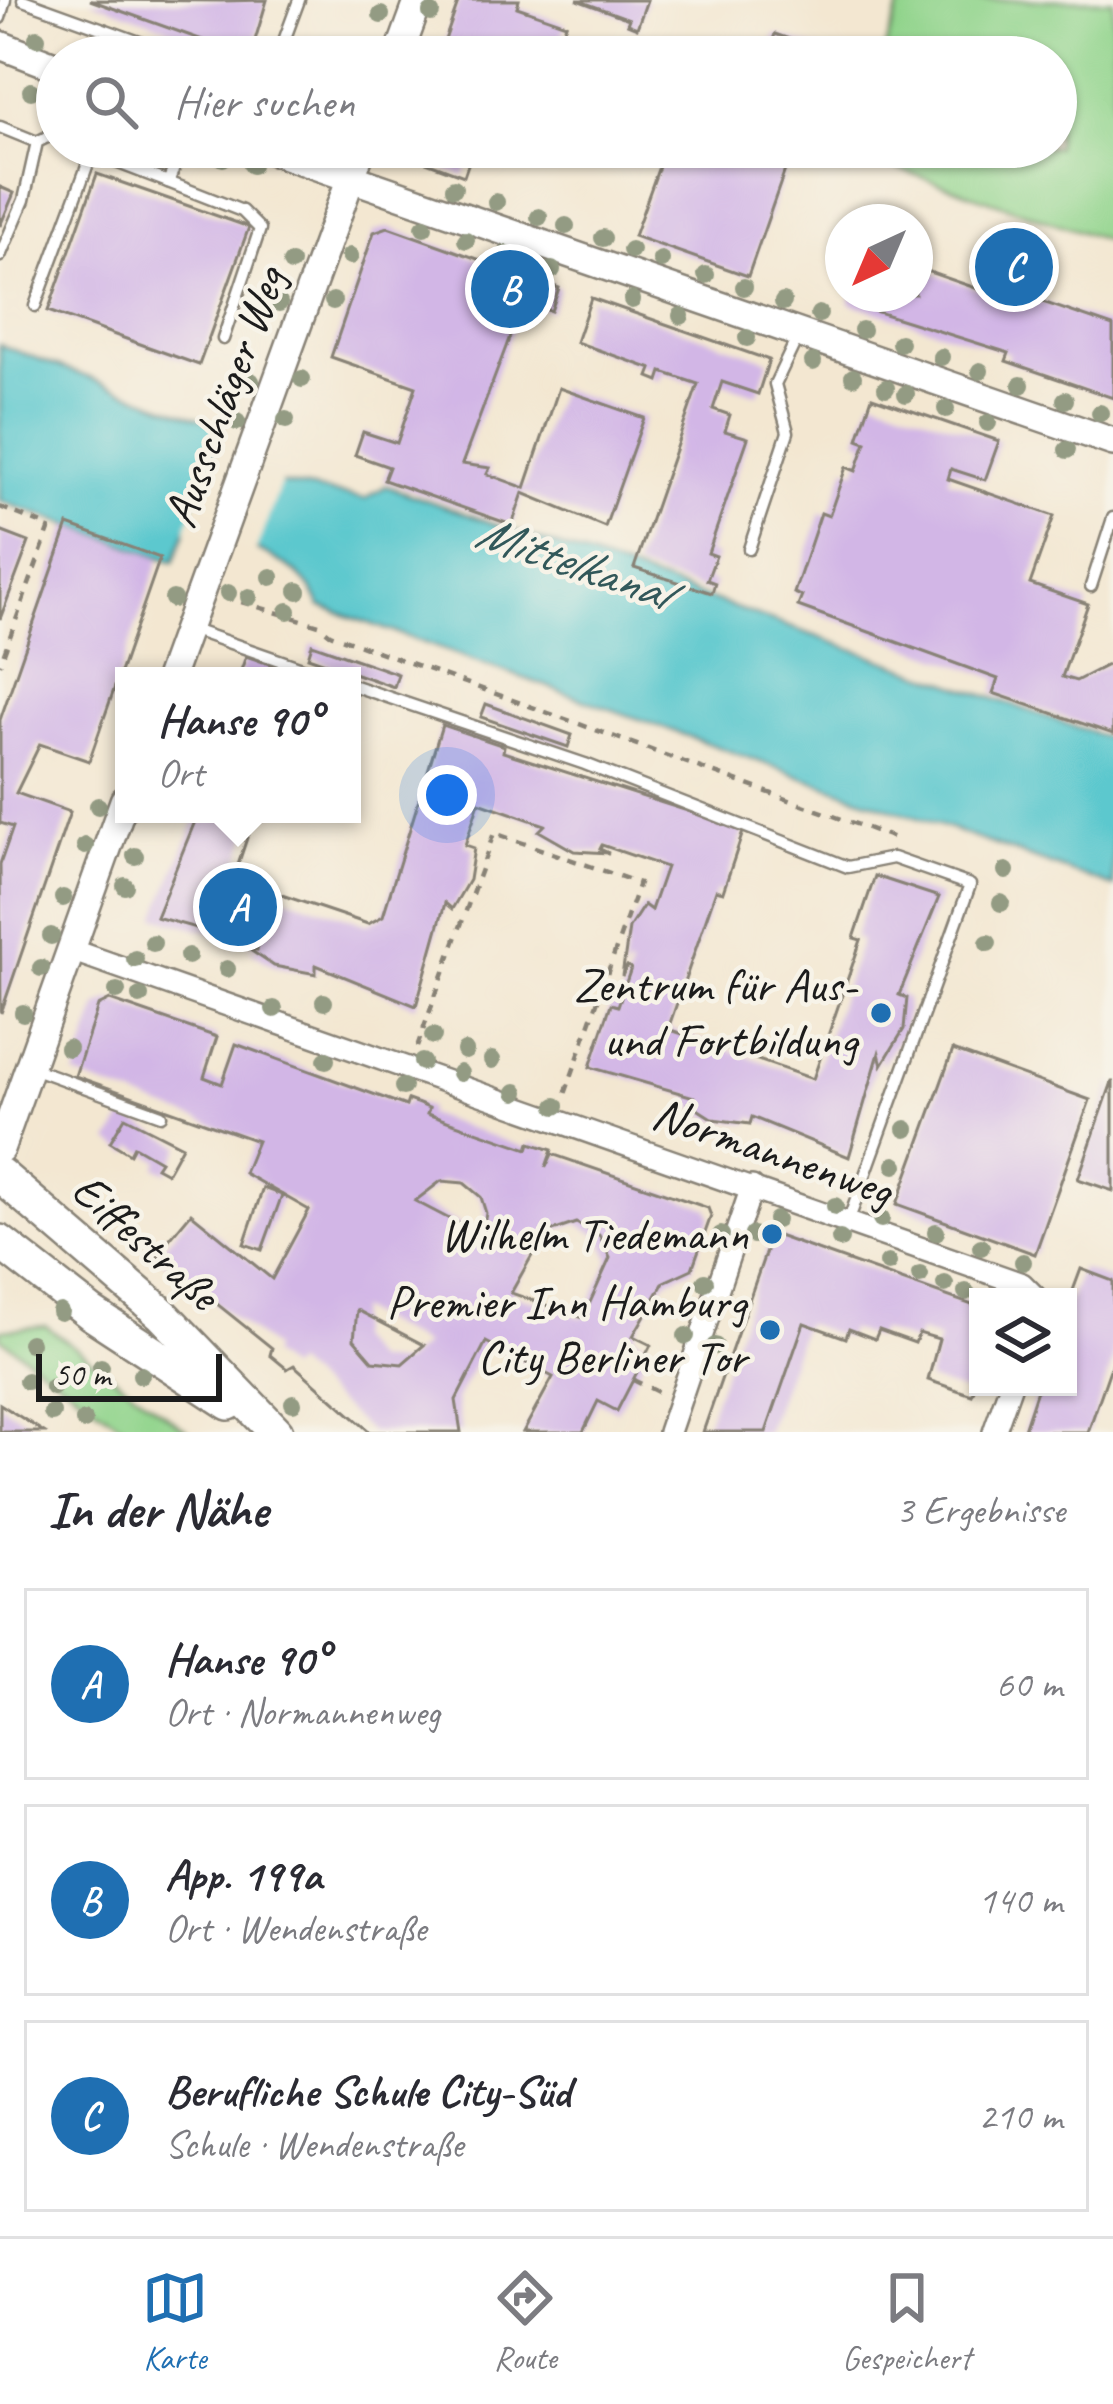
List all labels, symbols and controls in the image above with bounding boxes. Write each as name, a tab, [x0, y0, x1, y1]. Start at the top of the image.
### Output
search box	[36, 36, 1077, 168]
icon: search	[78, 69, 144, 135]
text: Hier suchen	[174, 74, 354, 131]
north arrow	[825, 204, 933, 312]
pin: C	[975, 222, 1053, 312]
pin: B	[471, 244, 549, 334]
street label: Ausschläger Weg	[149, 256, 300, 535]
water label: Mittelkanal	[468, 498, 693, 629]
popup	[115, 667, 361, 823]
text: Hanse 90°	[158, 692, 318, 749]
text: Ort	[158, 749, 204, 798]
your location	[417, 765, 477, 825]
pin: A	[199, 862, 277, 952]
place label: Zentrum für Aus- und Fortbildung	[573, 955, 860, 1070]
marker: Zentrum für Aus- und Fortbildung	[868, 1000, 894, 1026]
street label: Normannenweg	[645, 1082, 903, 1221]
street label: Eiffestraße	[60, 1159, 235, 1325]
place label: Wilhelm Tiedemann	[440, 1204, 748, 1264]
marker: Wilhelm Tiedemann	[759, 1221, 785, 1247]
place label: Premier Inn Hamburg City Berliner Tor	[387, 1272, 751, 1387]
map controls	[969, 1288, 1077, 1396]
button: layers	[969, 1288, 1077, 1396]
marker: Premier Inn Hamburg City Berliner Tor	[757, 1317, 783, 1343]
scale bar	[36, 1348, 222, 1401]
text: 50 m	[54, 1354, 110, 1396]
text: In der Nähe	[48, 1478, 267, 1542]
text: 3 Ergebnisse	[896, 1486, 1065, 1535]
text: Hanse 90°	[165, 1631, 326, 1688]
text: A	[80, 1660, 100, 1709]
text: 60 m	[996, 1660, 1062, 1709]
text: Ort · Normannenweg	[165, 1688, 440, 1737]
text: App. 199a	[165, 1847, 322, 1904]
text: B	[80, 1876, 100, 1925]
text: 140 m	[978, 1876, 1062, 1925]
text: Ort · Wendenstraße	[165, 1904, 426, 1953]
text: Berufliche Schule City-Süd	[165, 2063, 570, 2120]
text: C	[81, 2092, 99, 2141]
text: 210 m	[978, 2092, 1062, 2141]
text: Schule · Wendenstraße	[165, 2120, 463, 2169]
tab: Karte	[142, 2265, 208, 2379]
tab: Route	[492, 2265, 558, 2379]
tab: Gespeichert	[842, 2265, 971, 2379]

